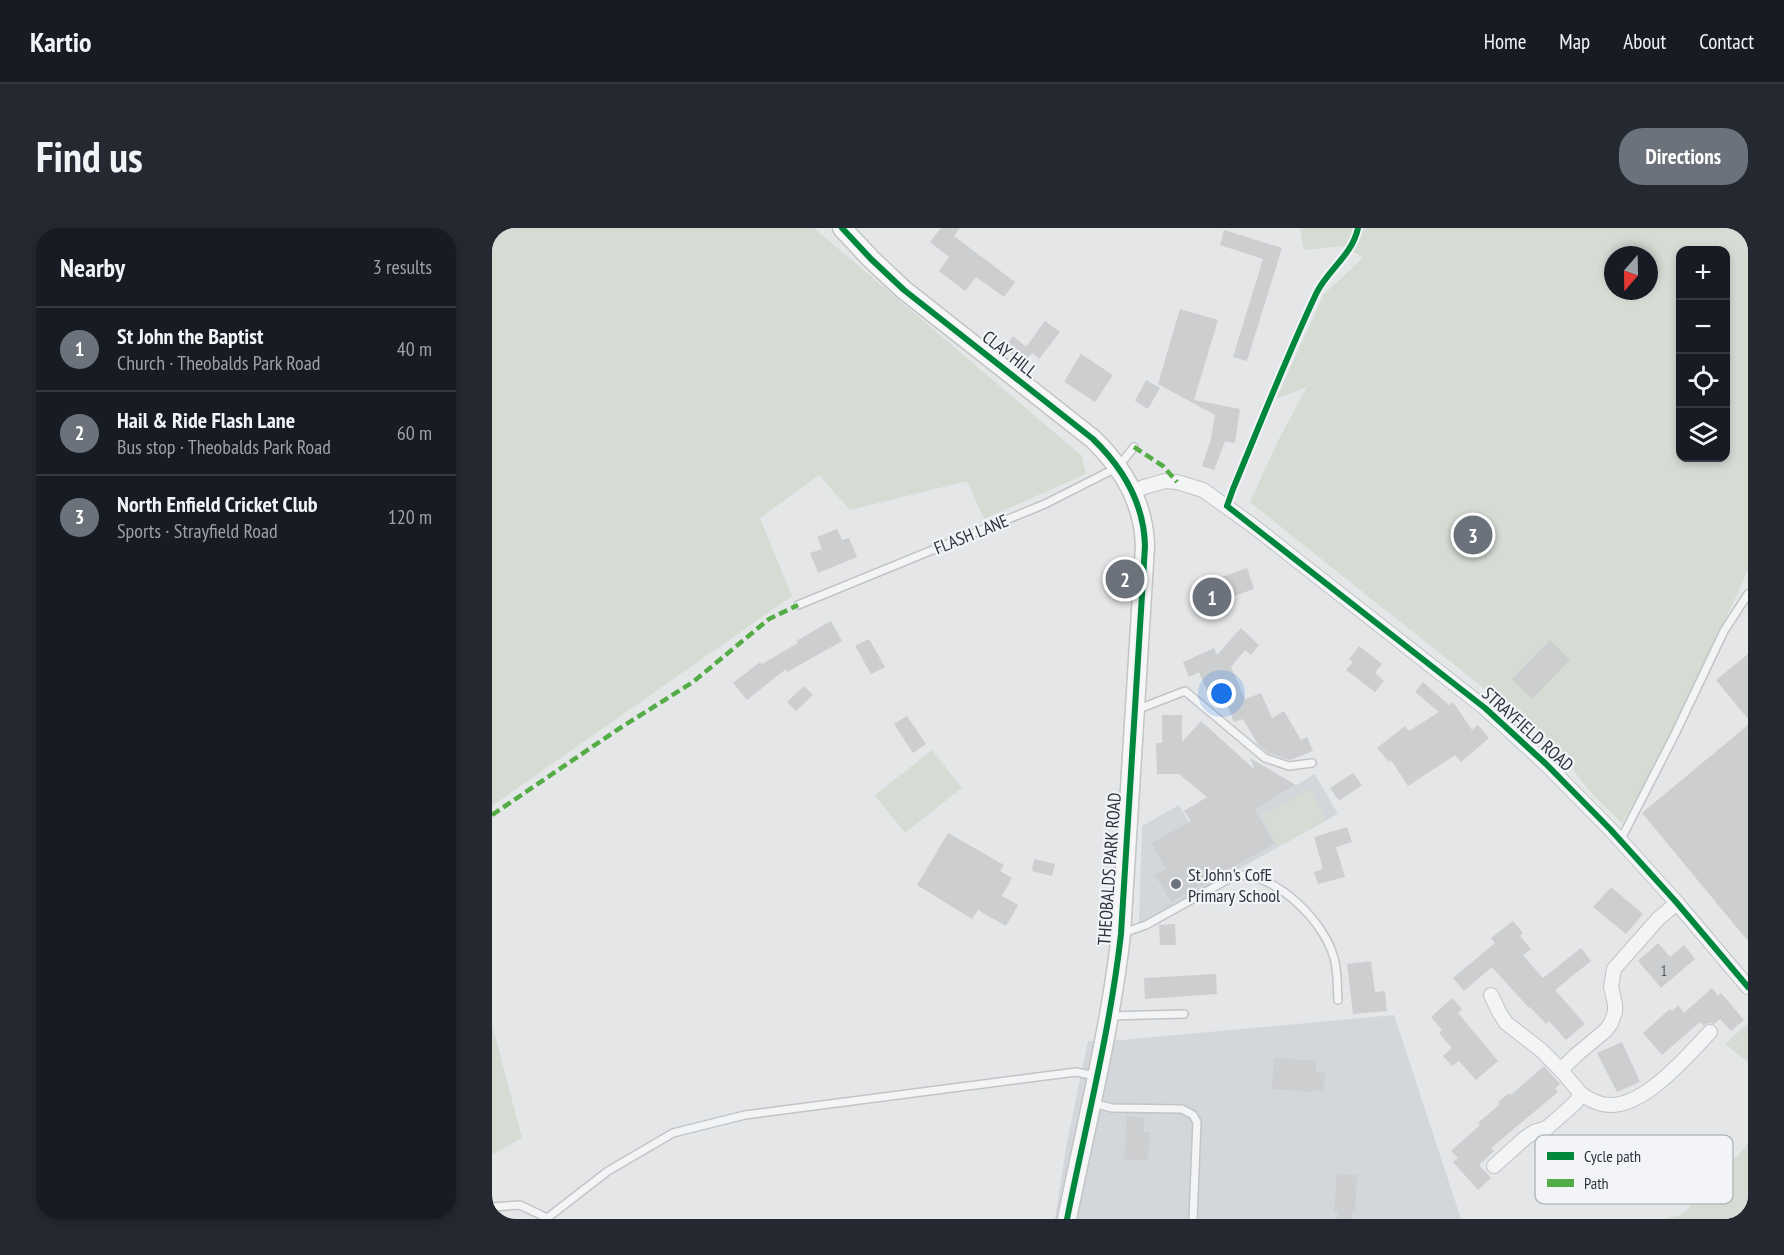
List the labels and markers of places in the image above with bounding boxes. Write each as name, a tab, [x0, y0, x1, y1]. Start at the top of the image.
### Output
pin: 3	[1454, 512, 1492, 558]
pin: 2	[1106, 556, 1144, 602]
pin: 1	[1192, 574, 1232, 620]
place label: St John's CofE Primary School	[1188, 863, 1281, 907]
marker: St John's CofE Primary School	[1169, 877, 1183, 891]

